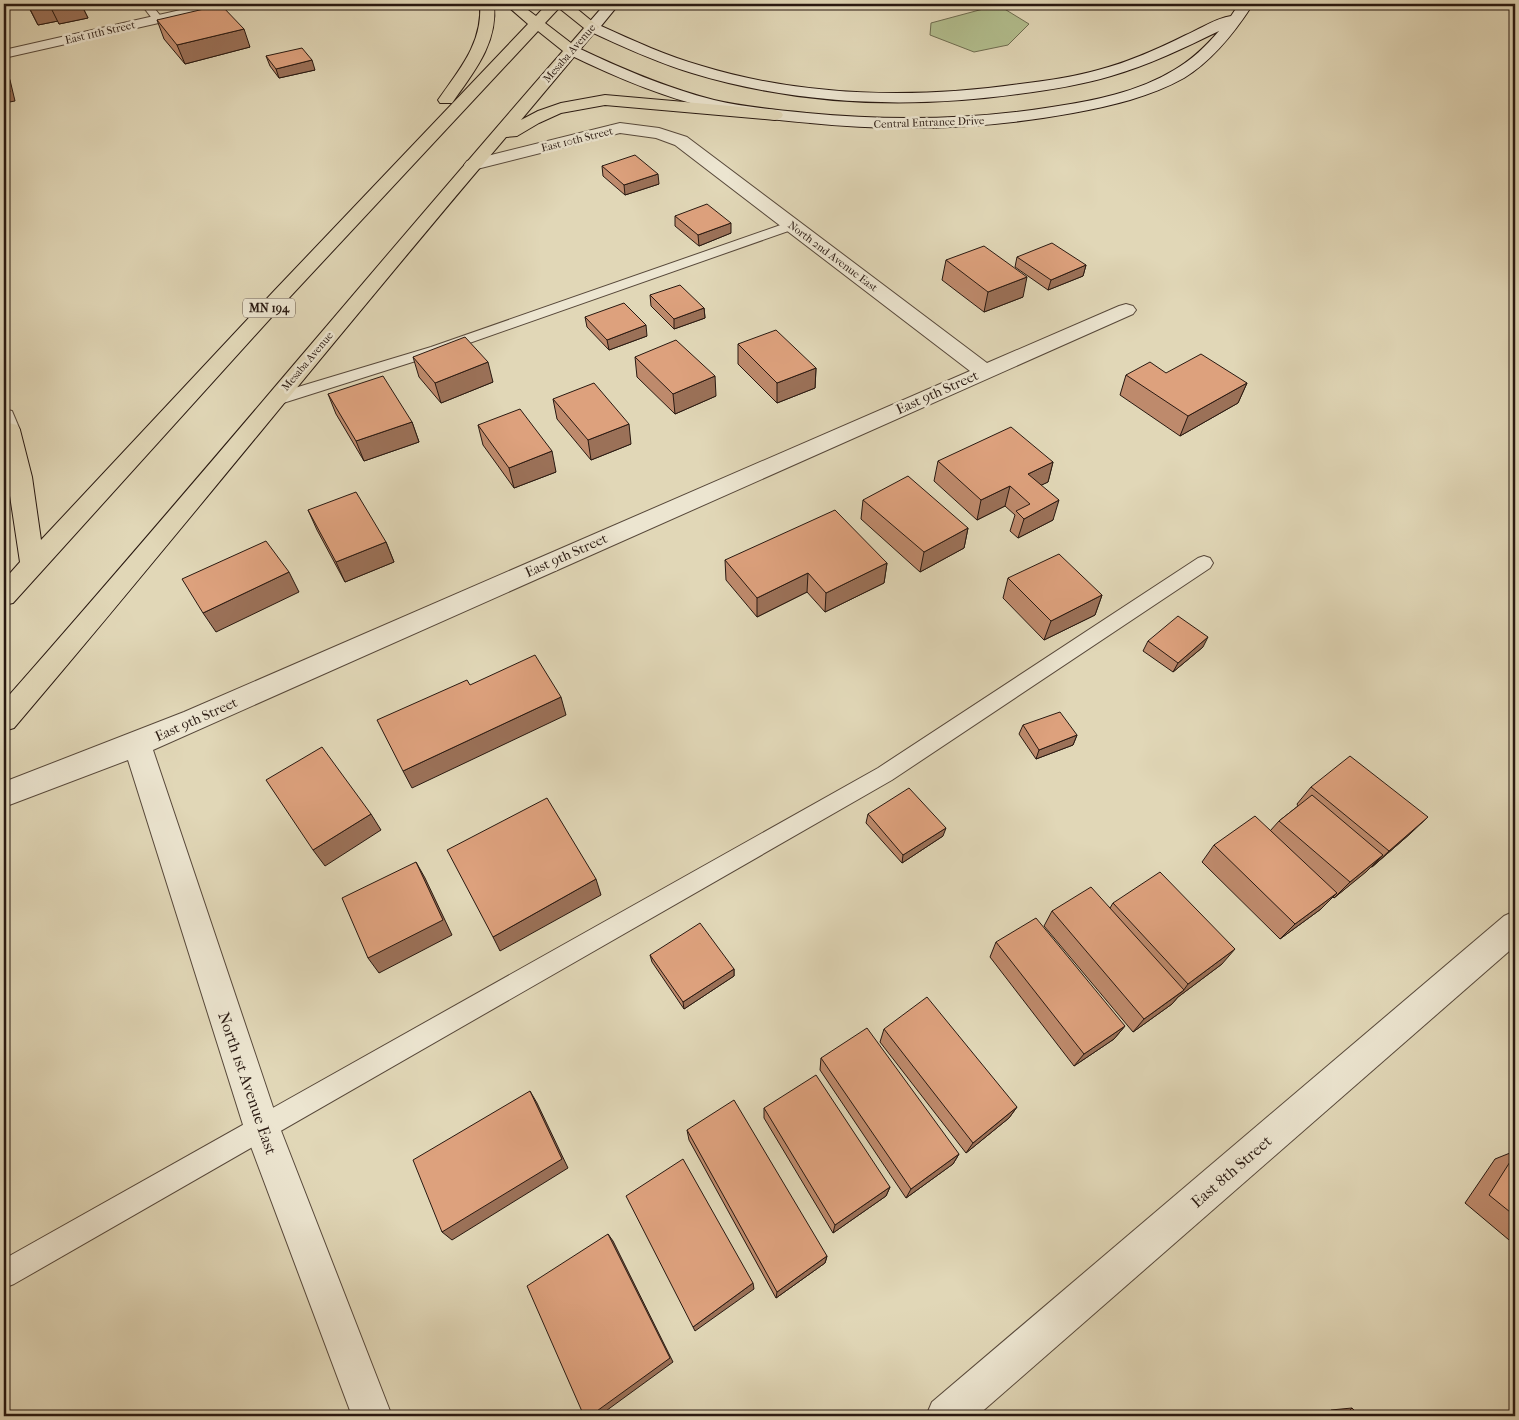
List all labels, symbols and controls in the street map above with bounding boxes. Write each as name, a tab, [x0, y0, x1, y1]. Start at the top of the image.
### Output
street label: East 11th Street	[64, 18, 136, 47]
street label: Mesaba Avenue	[540, 21, 599, 85]
street label: Central Entrance Drive	[873, 114, 985, 131]
street label: East 10th Street	[540, 124, 614, 155]
street label: North 2nd Avenue East	[785, 218, 880, 294]
road number: MN 194	[243, 298, 295, 318]
street label: Mesaba Avenue	[279, 329, 336, 394]
street label: East 9th Street	[893, 367, 981, 418]
street label: East 9th Street	[522, 530, 610, 581]
street label: East 9th Street	[152, 694, 240, 745]
street label: North 1st Avenue East	[214, 1009, 281, 1157]
street label: East 8th Street	[1187, 1131, 1276, 1212]

